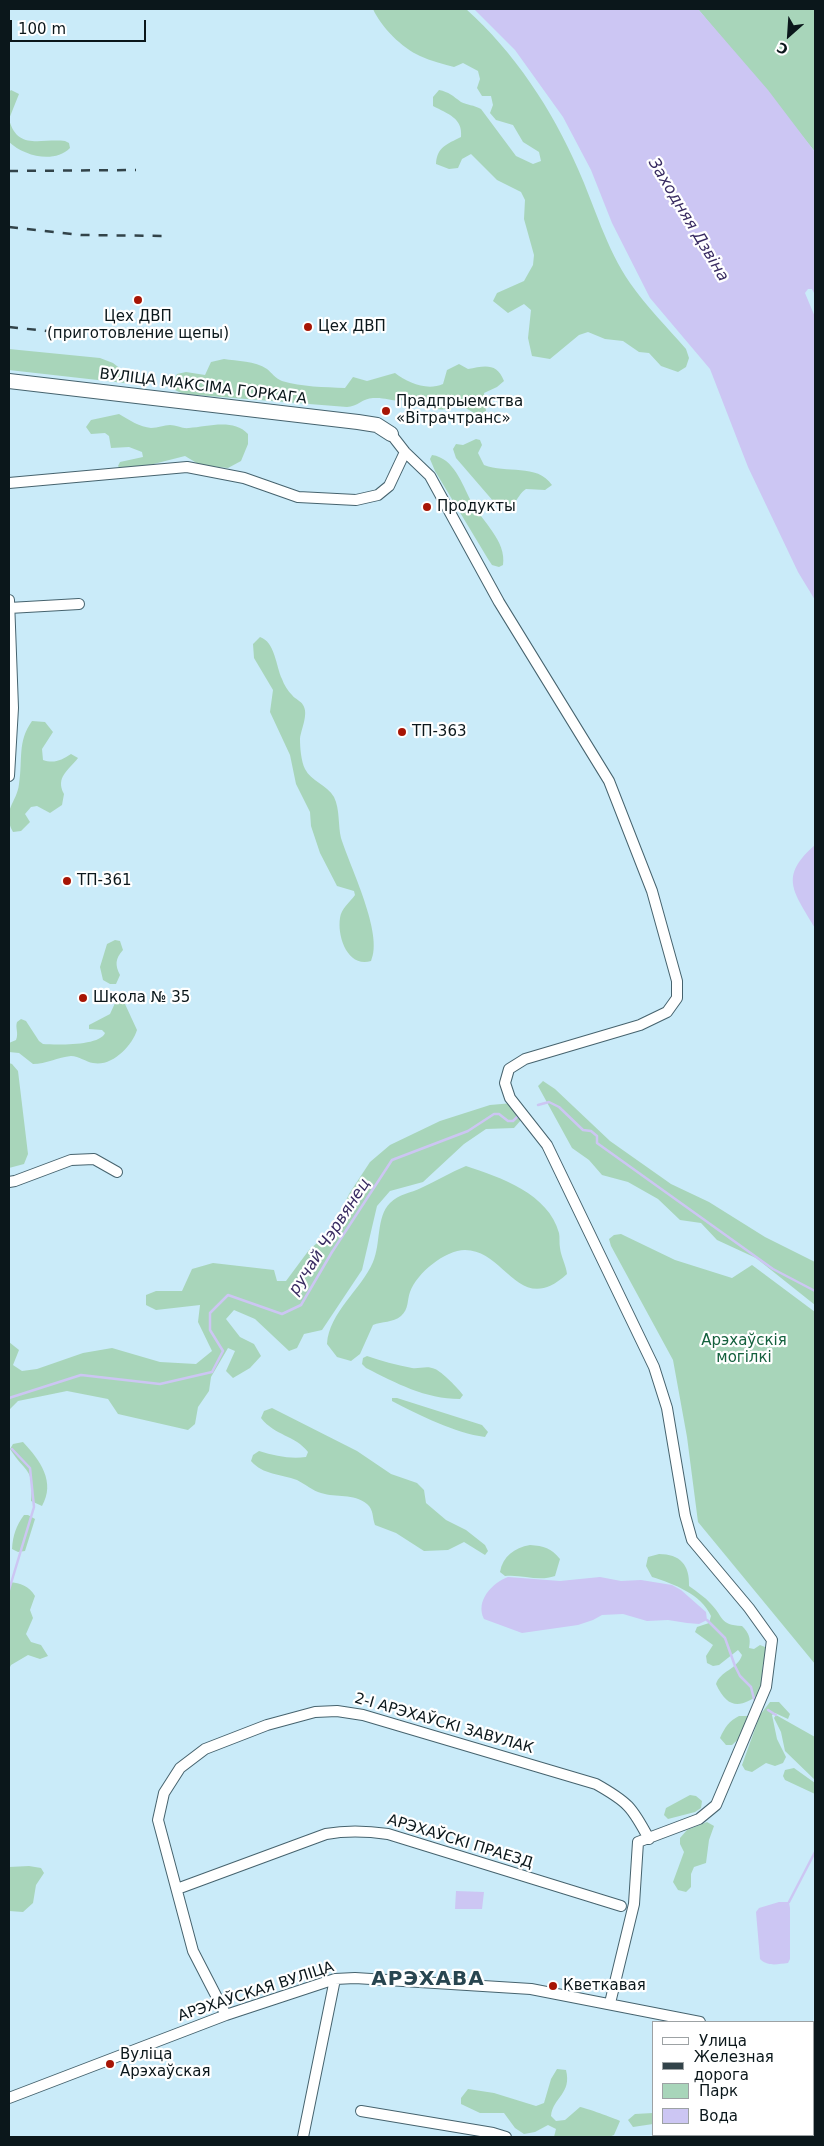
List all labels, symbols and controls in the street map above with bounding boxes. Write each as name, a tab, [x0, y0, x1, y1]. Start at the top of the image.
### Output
scale bar	[12, 10, 149, 42]
north arrow	[764, 10, 814, 60]
text: 100 m	[18, 20, 66, 38]
text: С	[774, 39, 791, 58]
water label: Заходняя Дзвіна	[644, 155, 732, 285]
marker: Цех ДВП (приготовление щепы)	[132, 294, 144, 306]
place label: Цех ДВП (приготовление щепы)	[47, 308, 229, 343]
place label: Цех ДВП	[318, 318, 386, 336]
marker: Цех ДВП	[302, 321, 314, 333]
street label: ВУЛІЦА МАКСІМА ГОРКАГА	[98, 365, 308, 409]
place label: Прадпрыемства «Вітрачтранс»	[396, 393, 523, 428]
marker: Прадпрыемства «Вітрачтранс»	[380, 405, 392, 417]
place label: Продукты	[437, 498, 516, 516]
marker: Продукты	[421, 501, 433, 513]
place label: ТП-363	[412, 723, 466, 741]
marker: ТП-363	[396, 726, 408, 738]
place label: ТП-361	[77, 872, 131, 890]
marker: ТП-361	[61, 875, 73, 887]
place label: Школа № 35	[93, 989, 190, 1007]
marker: Школа № 35	[77, 992, 89, 1004]
water label: ручай Чэрвянец	[285, 1175, 375, 1299]
park label: Арэхаўскія могілкі	[701, 1332, 787, 1367]
street label: 2-І АРЭХАЎСКІ ЗАВУЛАК	[352, 1690, 536, 1758]
street label: АРЭХАЎСКІ ПРАЕЗД	[385, 1811, 535, 1873]
street label: АРЭХАЎСКАЯ ВУЛІЦА	[176, 1958, 336, 2026]
district label: АРЭХАВА	[370, 1968, 486, 1992]
place label: Кветкавая	[563, 1977, 646, 1995]
marker: Кветкавая	[547, 1980, 559, 1992]
legend	[652, 2021, 814, 2136]
text: Улица	[699, 2032, 747, 2050]
place label: Вуліца Арэхаўская	[120, 2046, 210, 2081]
text: Железная дорога	[694, 2048, 774, 2084]
marker: Вуліца Арэхаўская	[104, 2058, 116, 2070]
text: Парк	[699, 2082, 738, 2100]
text: Вода	[699, 2107, 738, 2125]

